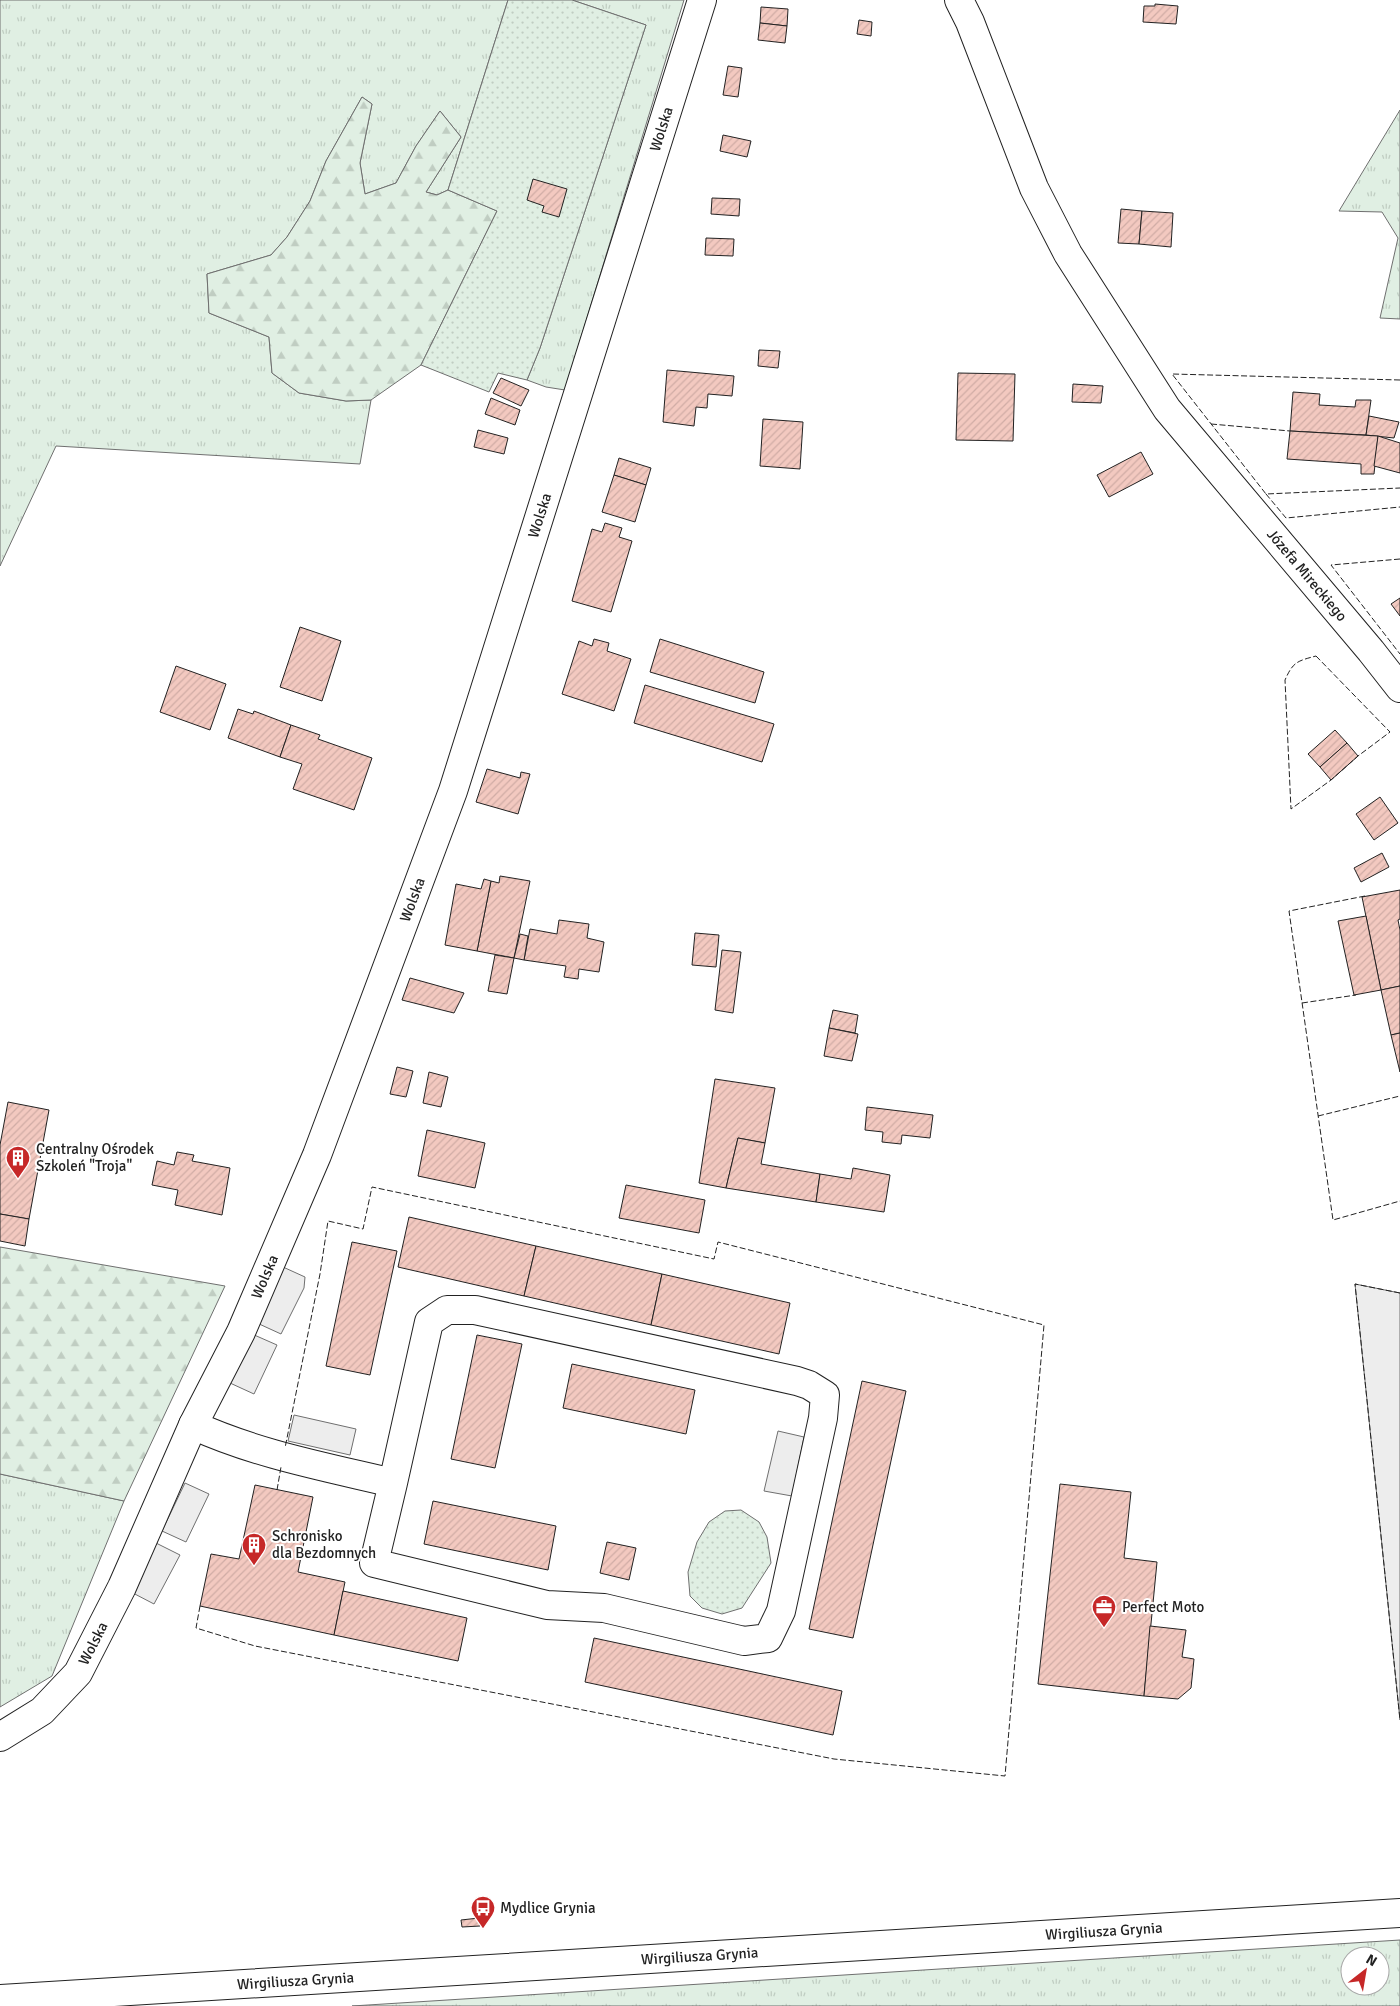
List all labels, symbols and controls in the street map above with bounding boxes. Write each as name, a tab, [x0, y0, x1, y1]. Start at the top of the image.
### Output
street label: Wolska	[646, 104, 677, 154]
street label: Wolska	[524, 491, 555, 540]
street label: Józefa Mireckiego	[1263, 525, 1351, 625]
street label: Wolska	[396, 875, 429, 924]
place label: Centralny Ośrodek Szkoleń "Troja"	[36, 1140, 154, 1175]
building icon: Centralny Ośrodek Szkoleń "Troja"	[5, 1145, 31, 1179]
street label: Wolska	[247, 1252, 282, 1301]
place label: Schronisko dla Bezdomnych	[272, 1527, 376, 1562]
building icon: Schronisko dla Bezdomnych	[241, 1532, 267, 1566]
office icon: Perfect Moto	[1091, 1594, 1117, 1628]
place label: Perfect Moto	[1122, 1598, 1204, 1616]
street label: Wolska	[75, 1619, 112, 1668]
bus stop icon: Mydlice Grynia	[470, 1895, 496, 1929]
place label: Mydlice Grynia	[500, 1899, 596, 1917]
street label: Wirgiliusza Grynia	[1045, 1919, 1163, 1944]
street label: Wirgiliusza Grynia	[641, 1943, 759, 1969]
north arrow	[1340, 1946, 1390, 1996]
text: N	[1363, 1950, 1380, 1970]
street label: Wirgiliusza Grynia	[236, 1968, 355, 1993]

